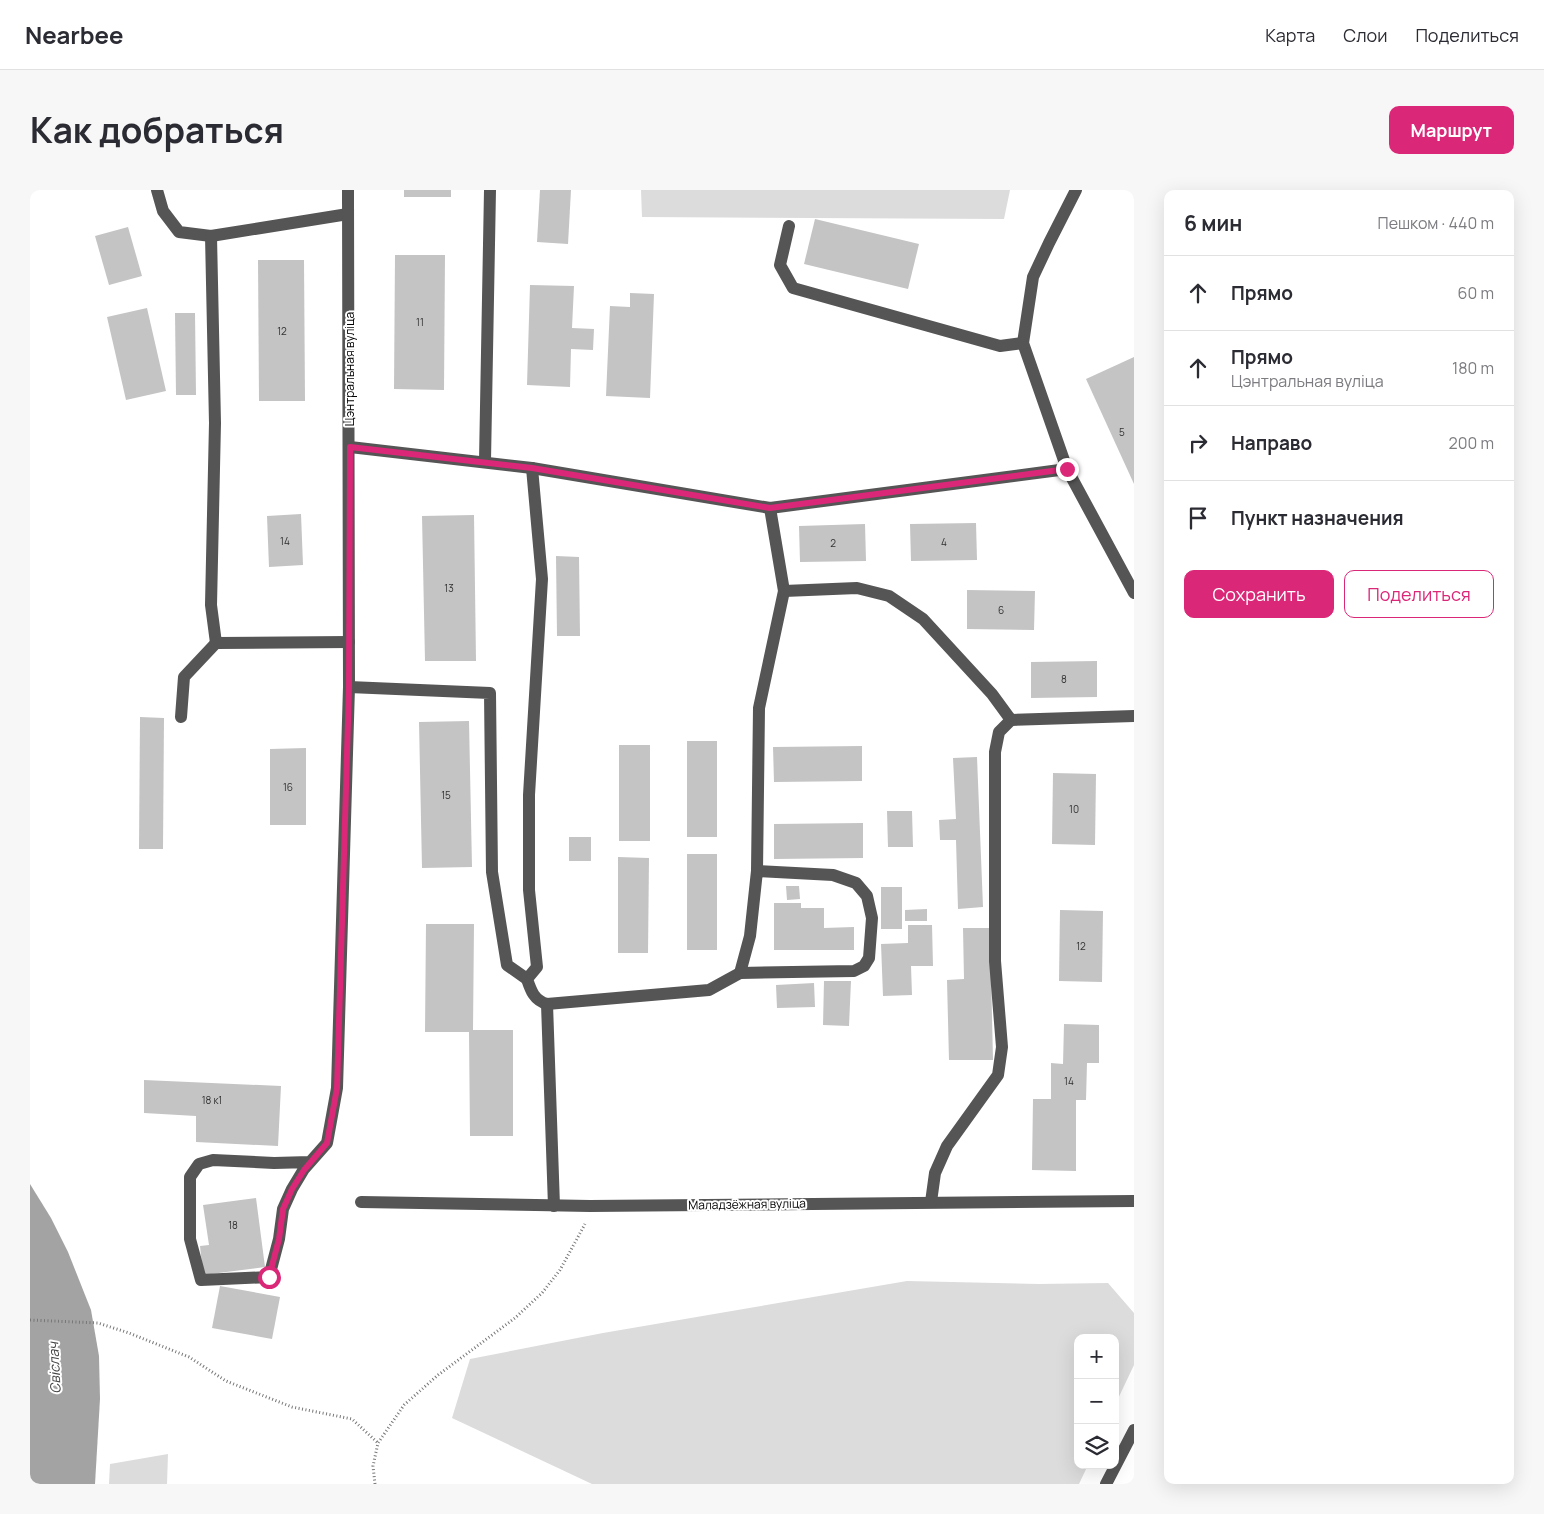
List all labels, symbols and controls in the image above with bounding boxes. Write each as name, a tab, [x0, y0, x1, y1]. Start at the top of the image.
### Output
text: Nearbee	[25, 18, 124, 51]
text: Карта	[1265, 23, 1315, 47]
text: Слои	[1343, 23, 1387, 47]
text: Поделиться	[1415, 23, 1519, 47]
text: Как добраться	[30, 106, 284, 154]
button: Маршрут	[1389, 106, 1514, 154]
text: 6 мин	[1184, 209, 1242, 237]
text: Пешком · 440 m	[1378, 212, 1494, 234]
icon: ahead	[1184, 279, 1212, 307]
text: Прямо	[1231, 280, 1293, 306]
text: 60 m	[1458, 282, 1494, 304]
street label: Цэнтральная вуліца	[341, 312, 358, 426]
house number: 11	[416, 315, 424, 329]
house number: 12	[277, 324, 287, 338]
text: Прямо	[1231, 344, 1293, 370]
icon: ahead	[1184, 354, 1212, 382]
text: 180 m	[1452, 357, 1494, 379]
text: Цэнтральная вуліца	[1231, 370, 1384, 392]
house number: 5	[1119, 425, 1125, 439]
icon: right	[1184, 429, 1212, 457]
text: Направо	[1231, 430, 1312, 456]
text: 200 m	[1449, 432, 1494, 454]
route end	[1056, 458, 1079, 481]
icon: arrive	[1184, 504, 1212, 532]
text: Пункт назначения	[1231, 505, 1404, 531]
house number: 14	[280, 534, 290, 548]
house number: 4	[941, 535, 947, 549]
house number: 2	[830, 536, 836, 550]
button: Сохранить	[1184, 570, 1334, 618]
button: Поделиться	[1344, 570, 1494, 618]
house number: 13	[444, 581, 454, 595]
house number: 6	[998, 603, 1004, 617]
house number: 8	[1061, 672, 1067, 686]
house number: 16	[283, 780, 293, 794]
house number: 15	[441, 788, 451, 802]
house number: 10	[1069, 802, 1079, 816]
house number: 12	[1076, 939, 1086, 953]
house number: 14	[1064, 1074, 1074, 1088]
house number: 18 к1	[202, 1093, 222, 1107]
street label: Маладзёжная вуліца	[688, 1194, 806, 1214]
house number: 18	[228, 1218, 238, 1232]
route start	[258, 1266, 281, 1289]
map controls	[1074, 1334, 1119, 1469]
button: +	[1074, 1334, 1119, 1379]
water label: Свіслач	[43, 1340, 65, 1394]
button: −	[1074, 1379, 1119, 1424]
button: layers	[1074, 1424, 1119, 1469]

